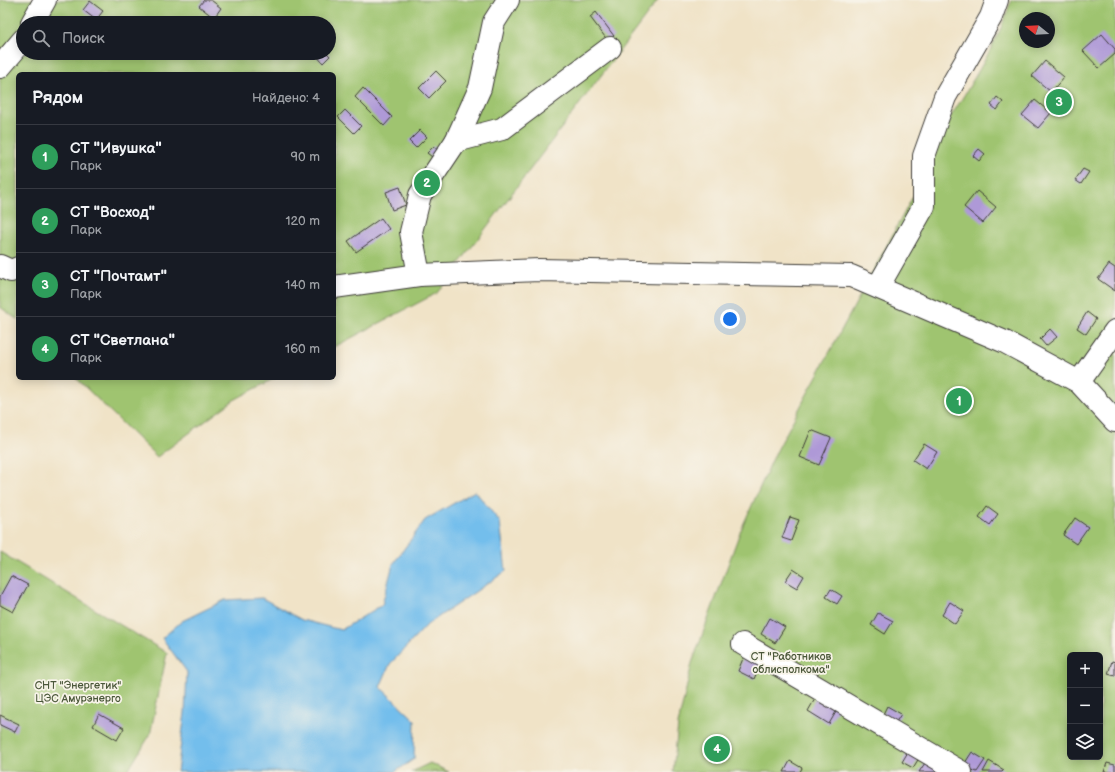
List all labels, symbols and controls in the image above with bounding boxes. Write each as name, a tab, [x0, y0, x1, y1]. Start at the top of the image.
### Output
north arrow	[1019, 12, 1055, 48]
search box	[16, 16, 336, 60]
icon: search	[30, 27, 52, 49]
text: Поиск	[62, 29, 105, 48]
pin: 3	[1046, 87, 1072, 117]
text: Рядом	[32, 88, 83, 108]
text: Найдено: 4	[252, 90, 320, 106]
text: СТ "Ивушка"	[70, 139, 162, 158]
text: 1	[42, 149, 48, 165]
text: 90 m	[291, 149, 320, 165]
text: Парк	[70, 158, 102, 174]
pin: 2	[414, 168, 440, 198]
text: СТ "Восход"	[70, 203, 155, 222]
text: 2	[41, 213, 49, 229]
text: 120 m	[285, 213, 320, 229]
text: Парк	[70, 222, 102, 238]
text: СТ "Почтамт"	[70, 267, 167, 286]
text: 3	[41, 277, 49, 293]
text: 140 m	[285, 277, 320, 293]
text: Парк	[70, 286, 102, 302]
your location	[720, 309, 740, 329]
text: СТ "Светлана"	[70, 331, 175, 350]
text: 4	[41, 341, 49, 357]
text: 160 m	[285, 341, 320, 357]
text: Парк	[70, 350, 102, 366]
pin: 1	[946, 386, 972, 416]
park label: СТ "Работников облисполкома"	[751, 650, 832, 676]
map controls	[1067, 652, 1103, 760]
button: +	[1067, 652, 1103, 688]
park label: СНТ "Энергетик" ЦЭС Амурэнерго	[35, 679, 121, 705]
button: −	[1067, 688, 1103, 724]
button: layers	[1067, 724, 1103, 760]
pin: 4	[704, 734, 730, 764]

